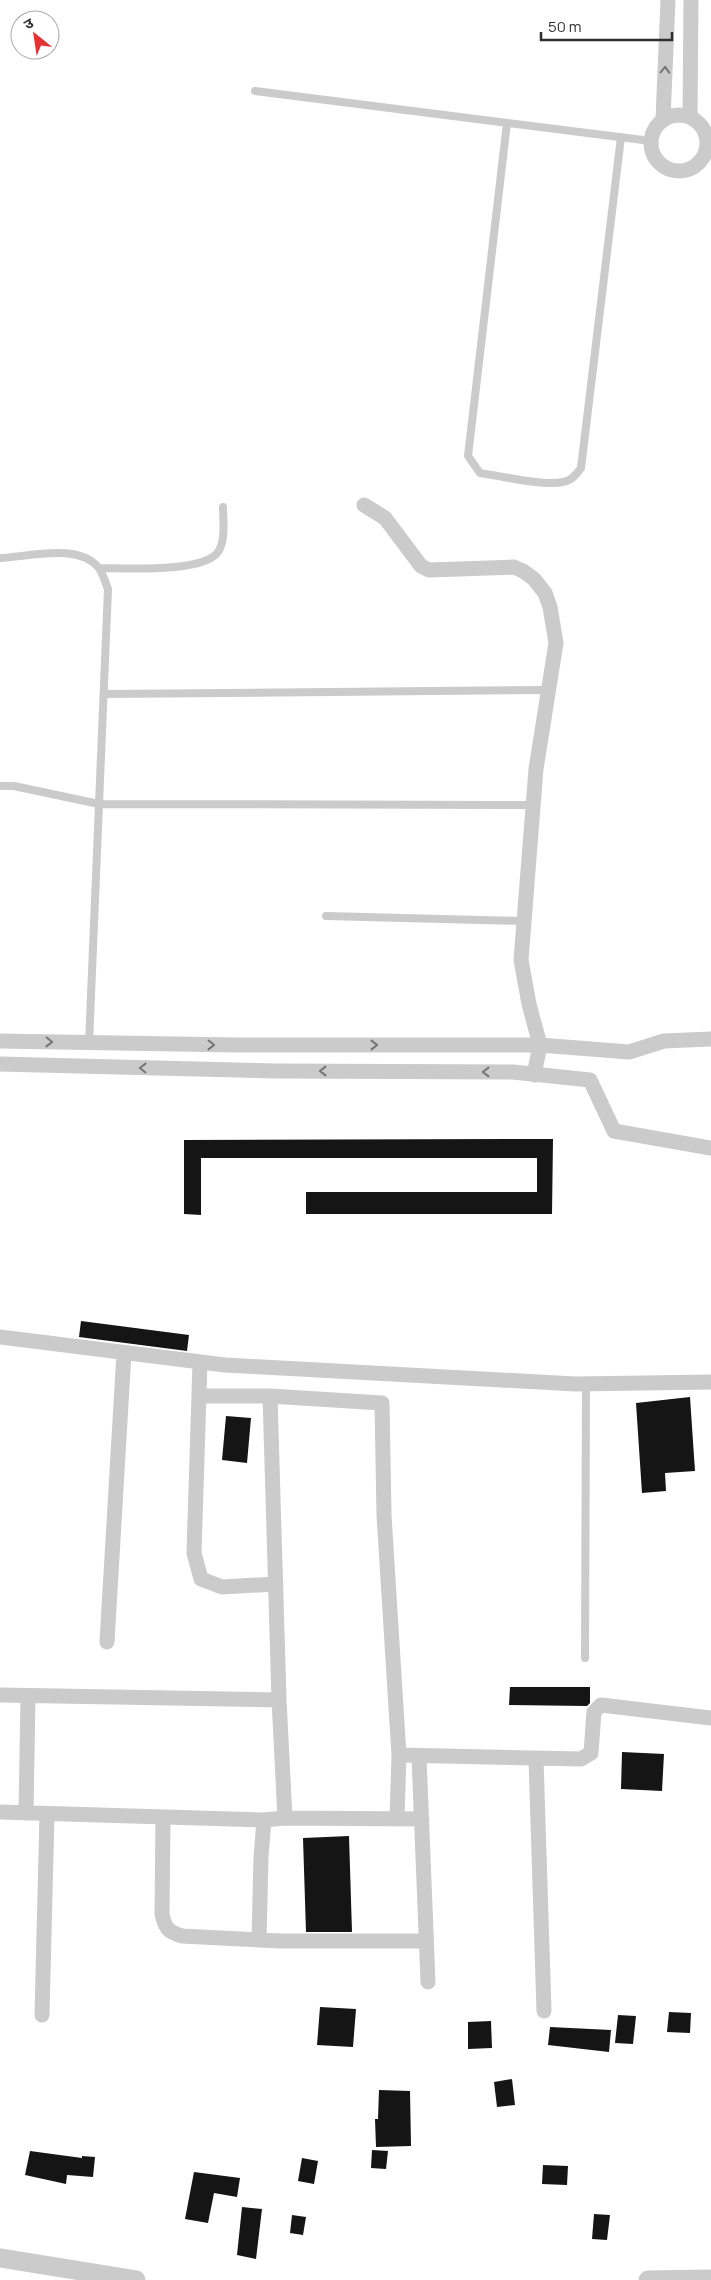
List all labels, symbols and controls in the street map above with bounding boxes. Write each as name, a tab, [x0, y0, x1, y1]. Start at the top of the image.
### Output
north arrow	[10, 10, 60, 60]
scale bar	[541, 10, 672, 42]
text: उ	[20, 13, 37, 34]
text: 50 m	[548, 16, 582, 37]
one-way arrow	[660, 66, 670, 74]
one-way arrow	[45, 1037, 53, 1047]
one-way arrow	[207, 1039, 215, 1050]
one-way arrow	[370, 1040, 378, 1050]
one-way arrow	[139, 1063, 147, 1073]
one-way arrow	[319, 1066, 326, 1076]
one-way arrow	[481, 1067, 489, 1077]

